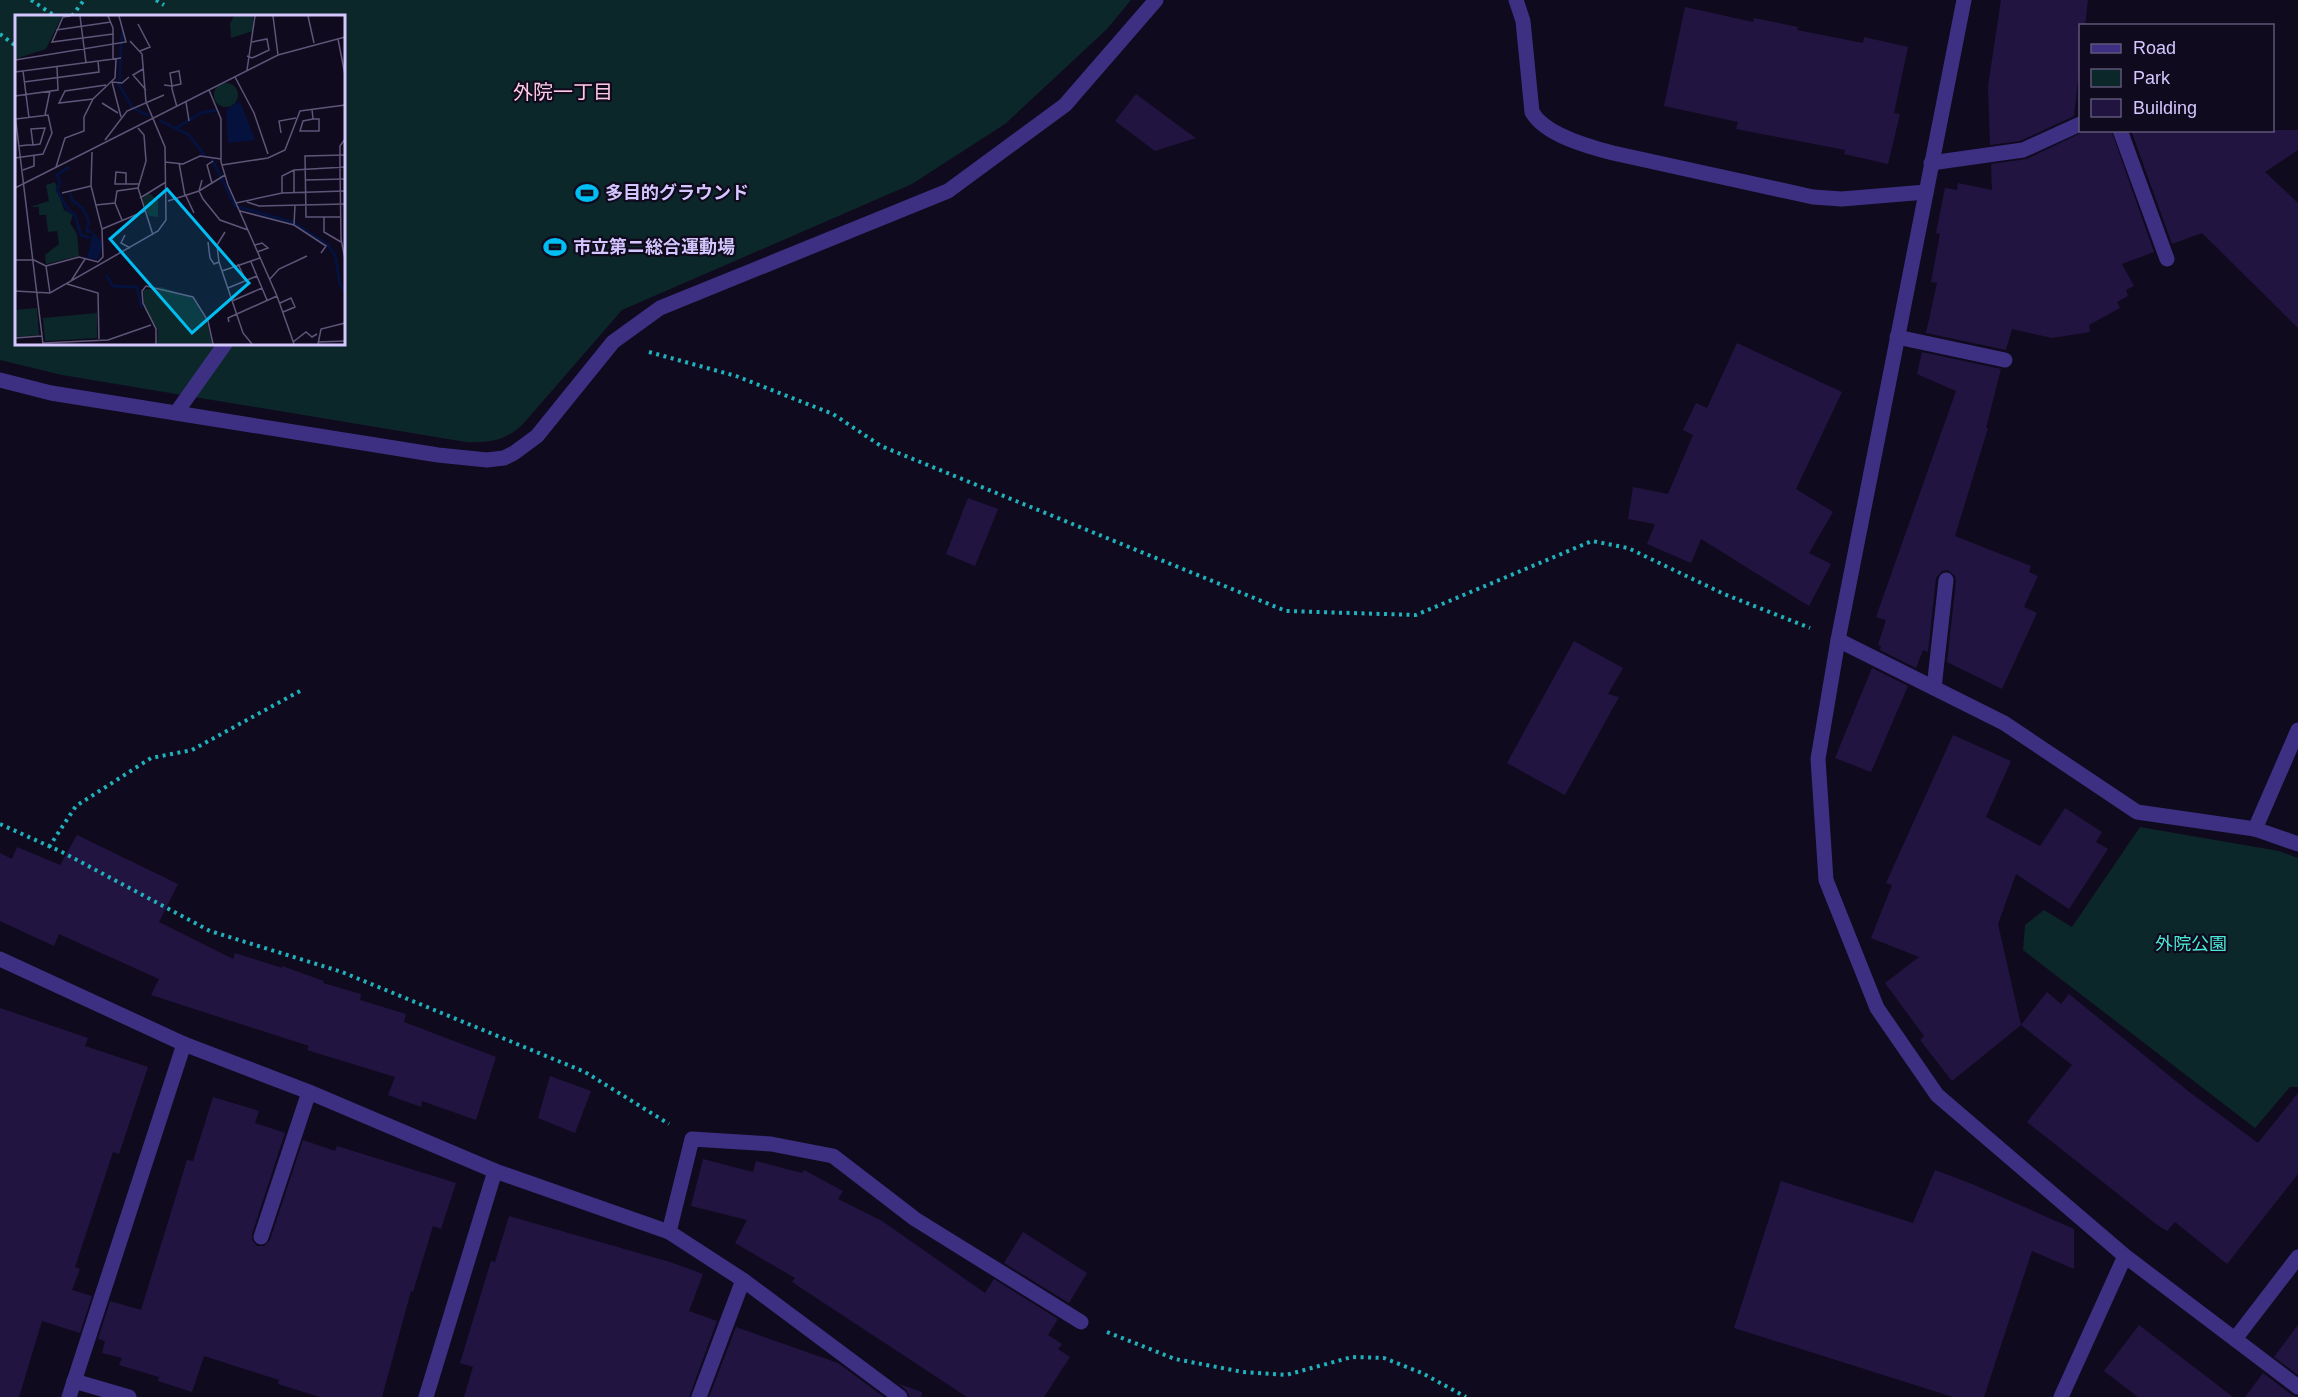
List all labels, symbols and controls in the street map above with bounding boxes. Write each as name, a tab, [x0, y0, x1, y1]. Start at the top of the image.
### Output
inset map	[15, 15, 345, 345]
legend	[2079, 24, 2274, 132]
text: Road	[2133, 38, 2176, 58]
text: Park	[2133, 68, 2171, 88]
district label: 外院一丁目	[513, 81, 613, 103]
text: Building	[2133, 98, 2197, 118]
sports icon: 多目的グラウンド	[574, 180, 600, 206]
place label: 多目的グラウンド	[605, 183, 749, 203]
sports icon: 市立第ニ総合運動場	[542, 234, 568, 260]
place label: 市立第ニ総合運動場	[573, 237, 735, 257]
park label: 外院公園	[2155, 934, 2227, 954]

